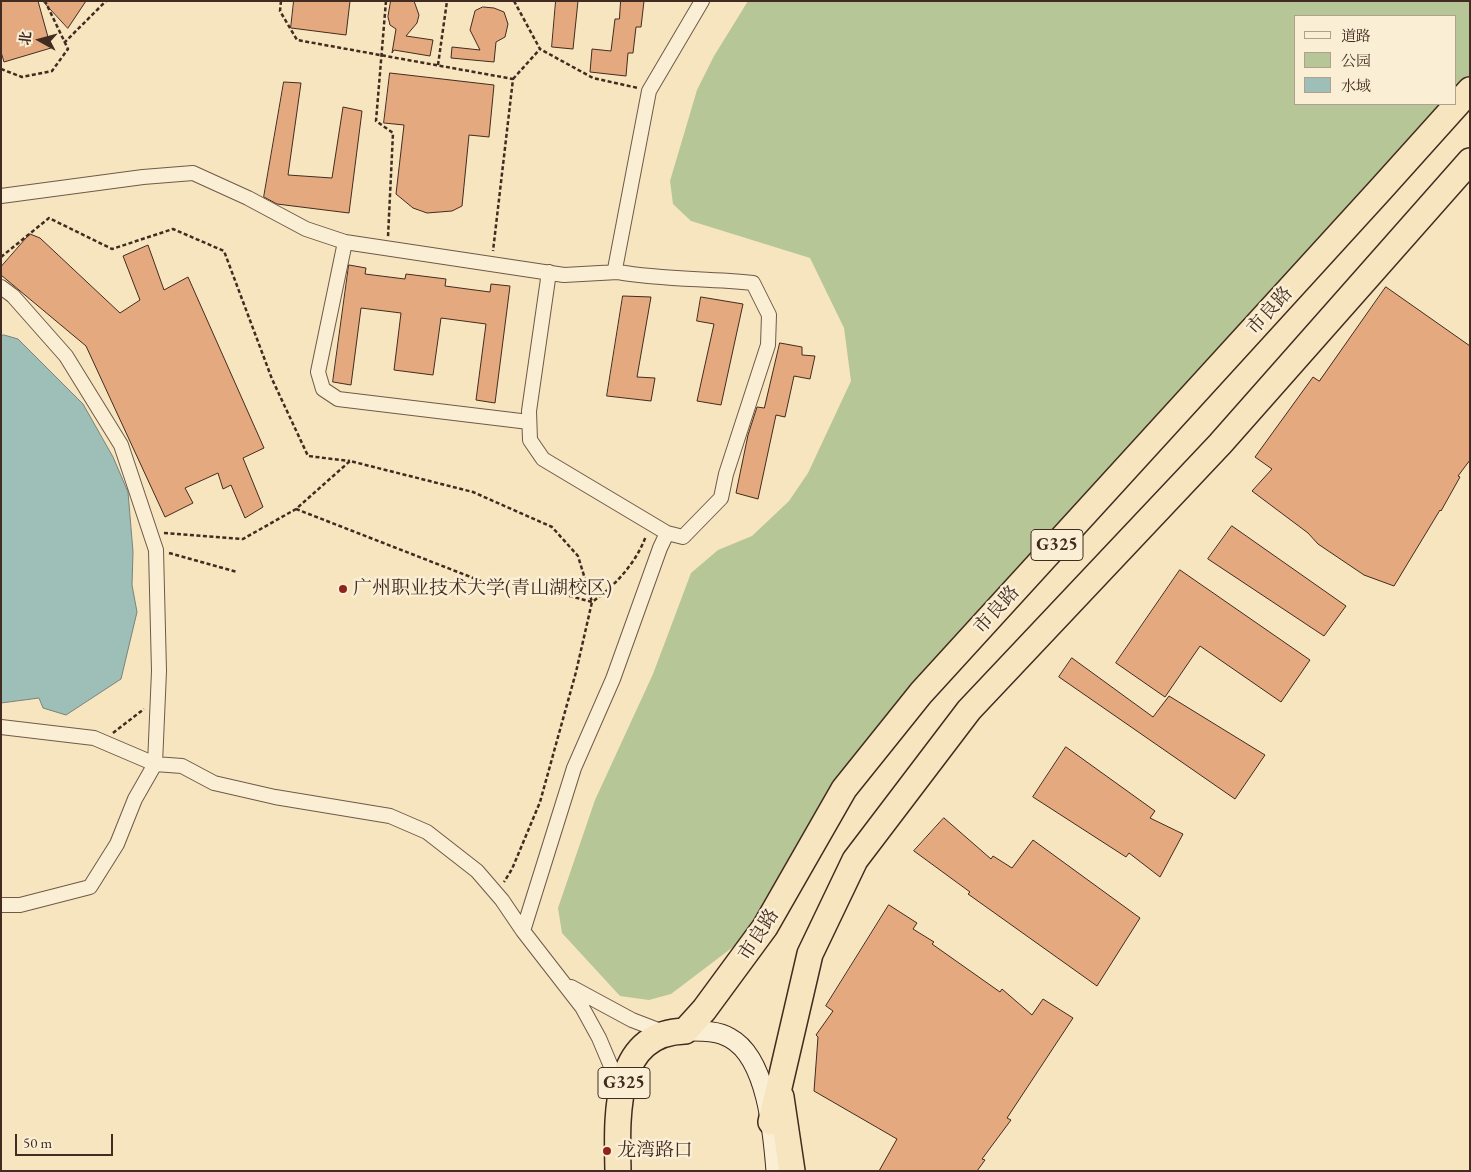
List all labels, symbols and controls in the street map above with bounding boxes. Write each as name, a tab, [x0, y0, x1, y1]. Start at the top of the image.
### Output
north arrow	[15, 15, 65, 65]
legend	[1294, 15, 1456, 105]
text: 道路	[1341, 26, 1371, 45]
text: 北	[15, 30, 35, 46]
text: 公园	[1341, 51, 1371, 70]
text: 水域	[1341, 76, 1371, 95]
street label: 市良路	[1242, 282, 1298, 340]
road number: G325	[1031, 530, 1083, 560]
place label: 广州职业技术大学(青山湖校区)	[353, 578, 612, 600]
street label: 市良路	[969, 581, 1025, 639]
marker: 广州职业技术大学(青山湖校区)	[337, 583, 349, 595]
street label: 市良路	[734, 905, 784, 965]
road number: G325	[598, 1068, 650, 1098]
scale bar	[18, 1124, 115, 1156]
text: 50 m	[23, 1133, 52, 1152]
place label: 龙湾路口	[617, 1140, 693, 1162]
marker: 龙湾路口	[601, 1145, 613, 1157]

